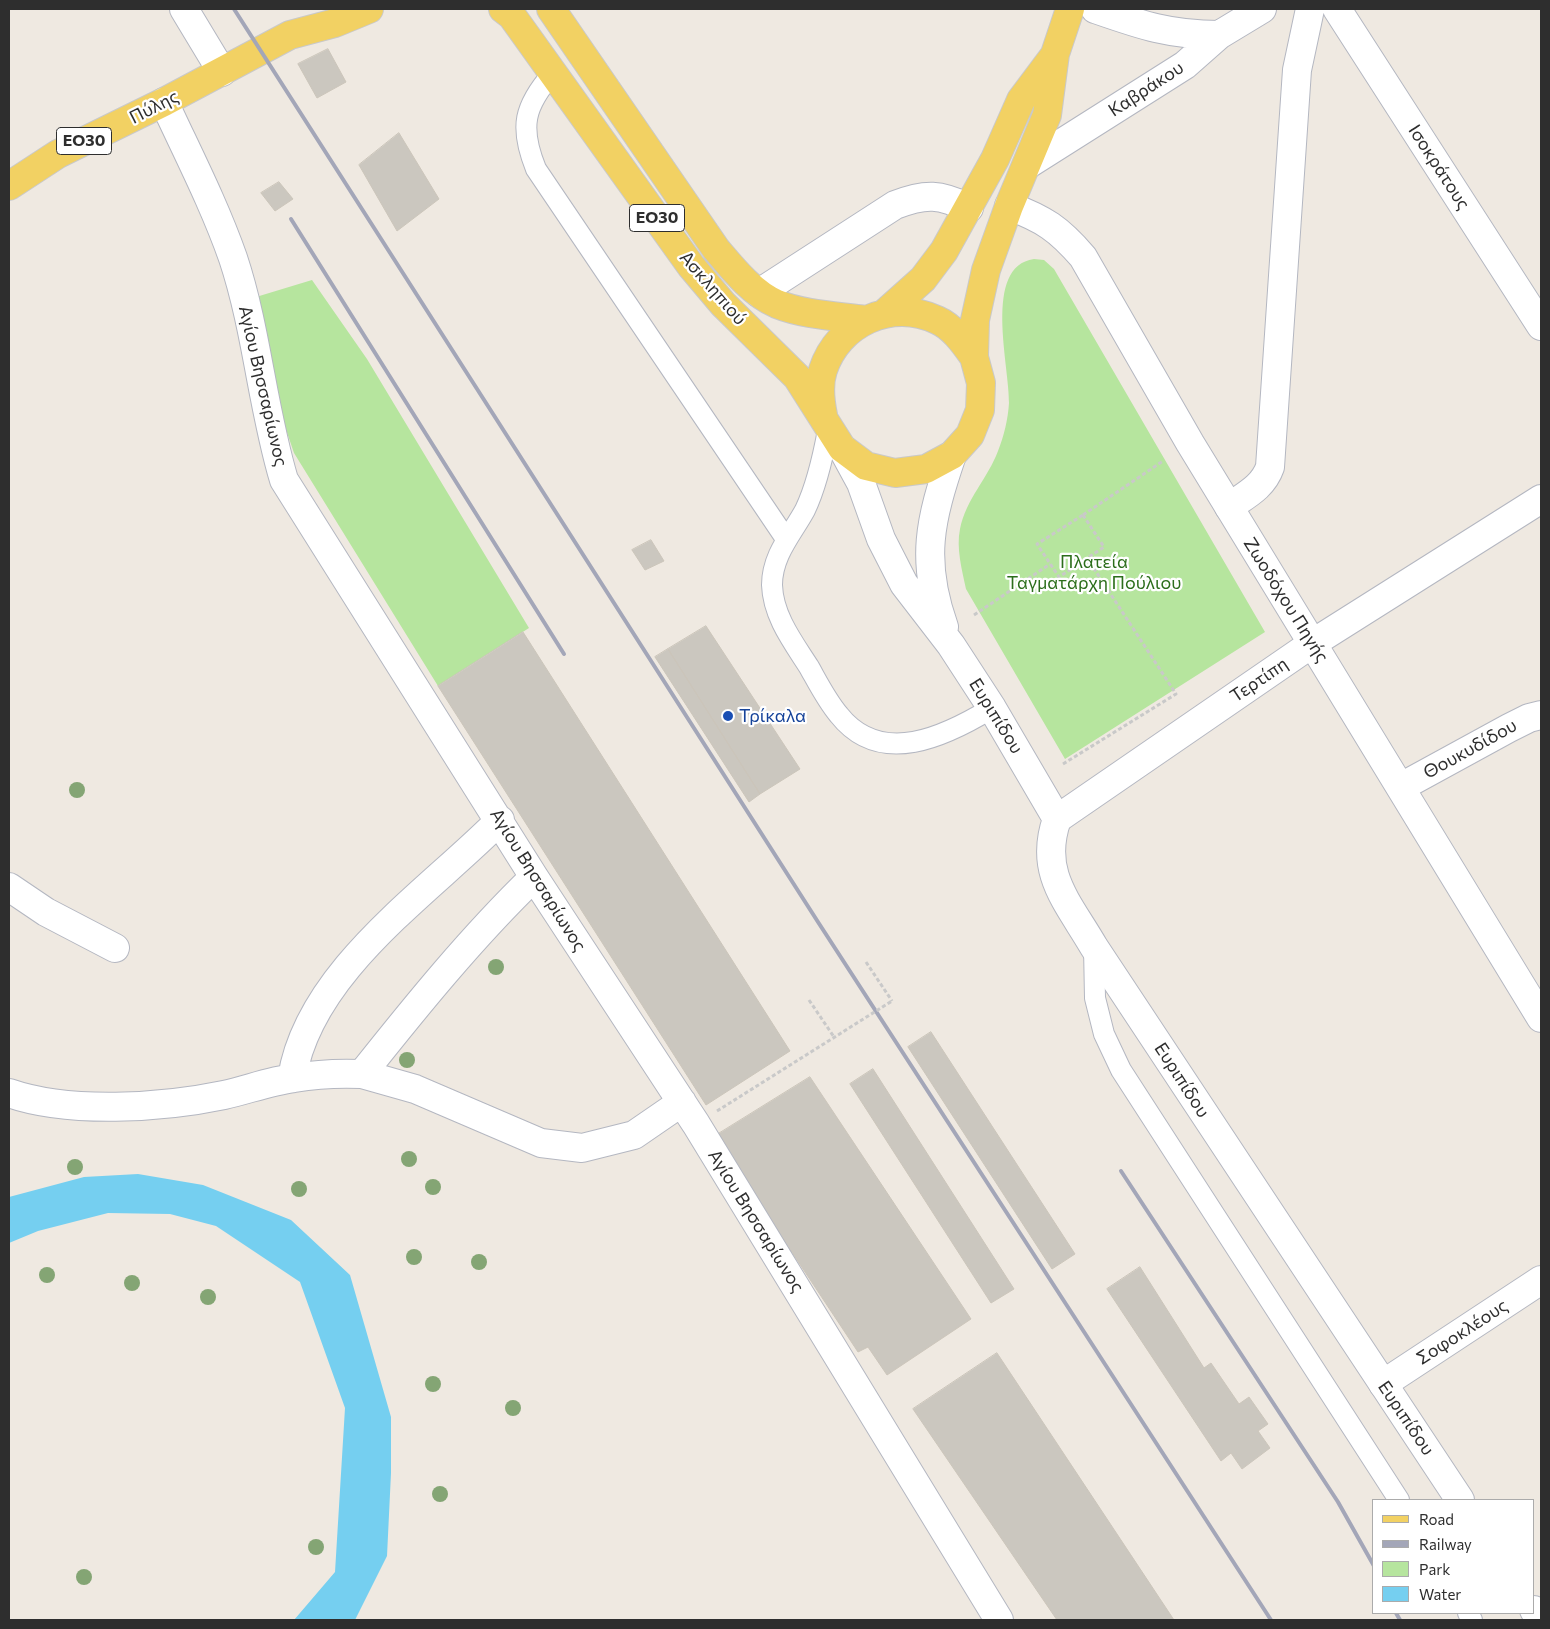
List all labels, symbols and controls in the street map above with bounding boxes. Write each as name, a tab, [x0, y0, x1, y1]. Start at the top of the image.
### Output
street label: Καβράκου	[1104, 57, 1188, 121]
street label: Πύλης	[126, 86, 182, 128]
street label: Ισοκράτους	[1404, 121, 1474, 213]
road number: ΕΟ30	[56, 128, 112, 154]
road number: ΕΟ30	[630, 204, 684, 232]
street label: Ασκληπιού	[675, 247, 751, 329]
street label: Αγίου Βησσαρίωνος	[234, 304, 292, 468]
street label: Ζωοδόχου Πηγής	[1239, 534, 1333, 666]
park label: Πλατεία Ταγματάρχη Πούλιου	[1007, 551, 1181, 594]
street label: Τερτίπη	[1226, 653, 1292, 707]
street label: Ευριπίδου	[964, 674, 1028, 758]
place label: Τρίκαλα	[739, 705, 806, 727]
marker: Τρίκαλα	[721, 709, 735, 723]
street label: Θουκυδίδου	[1420, 714, 1520, 784]
street label: Αγίου Βησσαρίωνος	[485, 805, 591, 955]
street label: Ευριπίδου	[1150, 1039, 1214, 1121]
street label: Αγίου Βησσαρίωνος	[703, 1146, 809, 1296]
street label: Σοφοκλέους	[1413, 1295, 1511, 1369]
street label: Ευριπίδου	[1373, 1377, 1439, 1459]
legend	[1372, 1499, 1535, 1614]
text: Road	[1419, 1510, 1454, 1528]
text: Railway	[1419, 1535, 1472, 1553]
text: Park	[1419, 1560, 1450, 1578]
text: Water	[1419, 1585, 1461, 1603]

